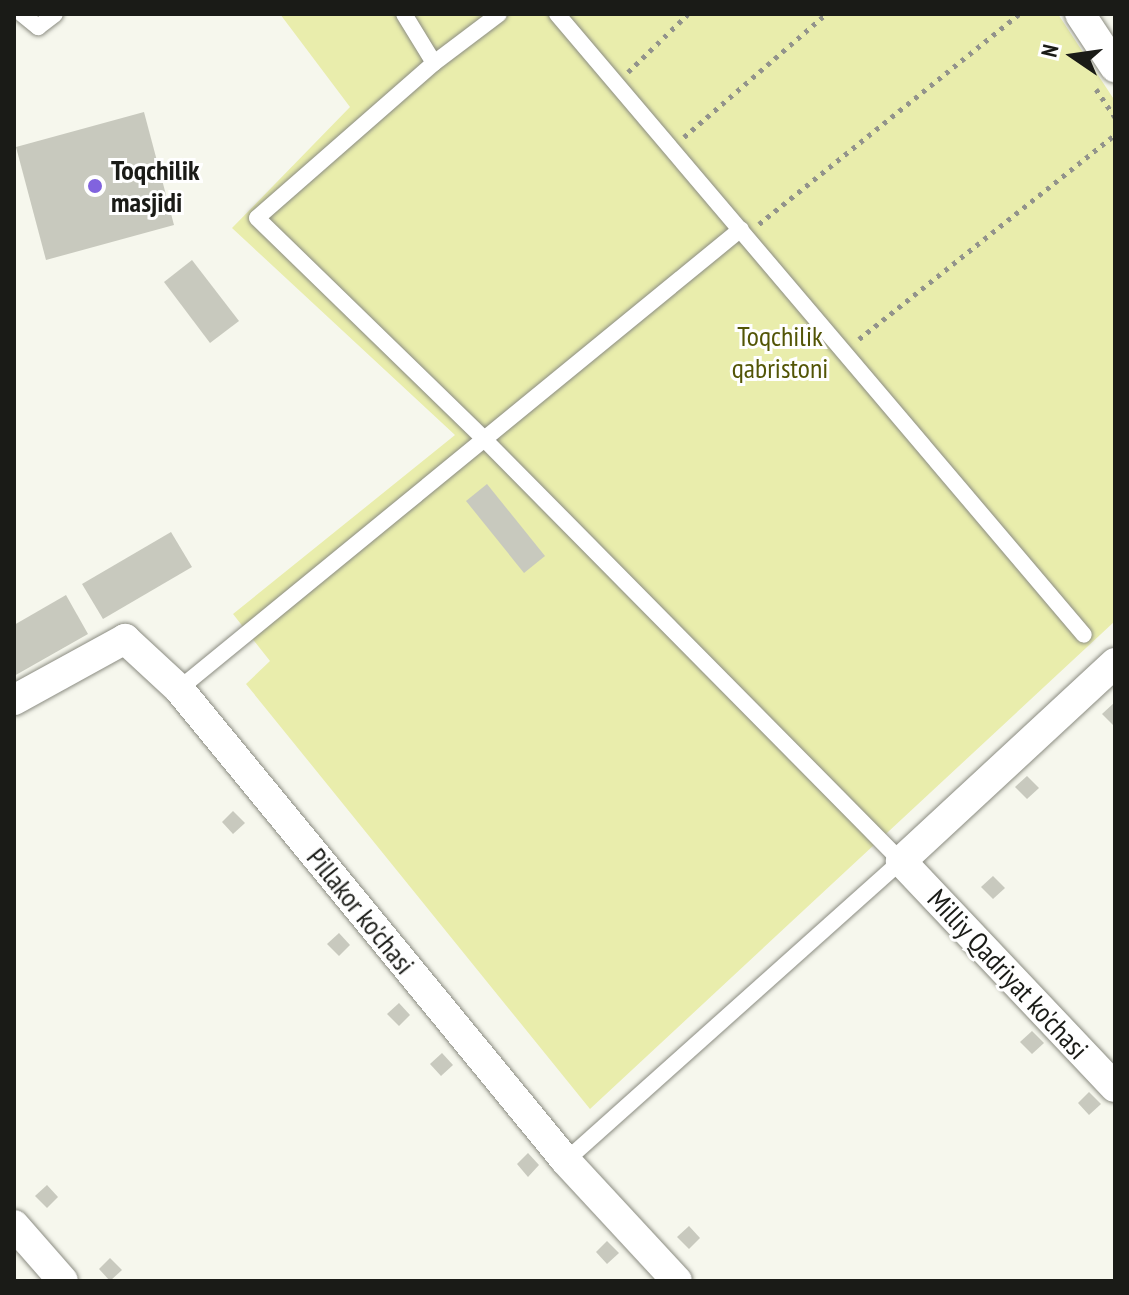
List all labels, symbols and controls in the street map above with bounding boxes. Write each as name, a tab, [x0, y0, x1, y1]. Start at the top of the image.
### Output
north arrow	[1033, 16, 1113, 96]
text: N	[1035, 42, 1065, 60]
place label: Toqchilik masjidi	[111, 153, 200, 219]
marker: Toqchilik masjidi	[86, 177, 104, 195]
park label: Toqchilik qabristoni	[732, 319, 828, 385]
street label: Pillakor ko'chasi	[300, 841, 422, 981]
street label: Milliy Qadriyat ko'chasi	[921, 882, 1095, 1066]

